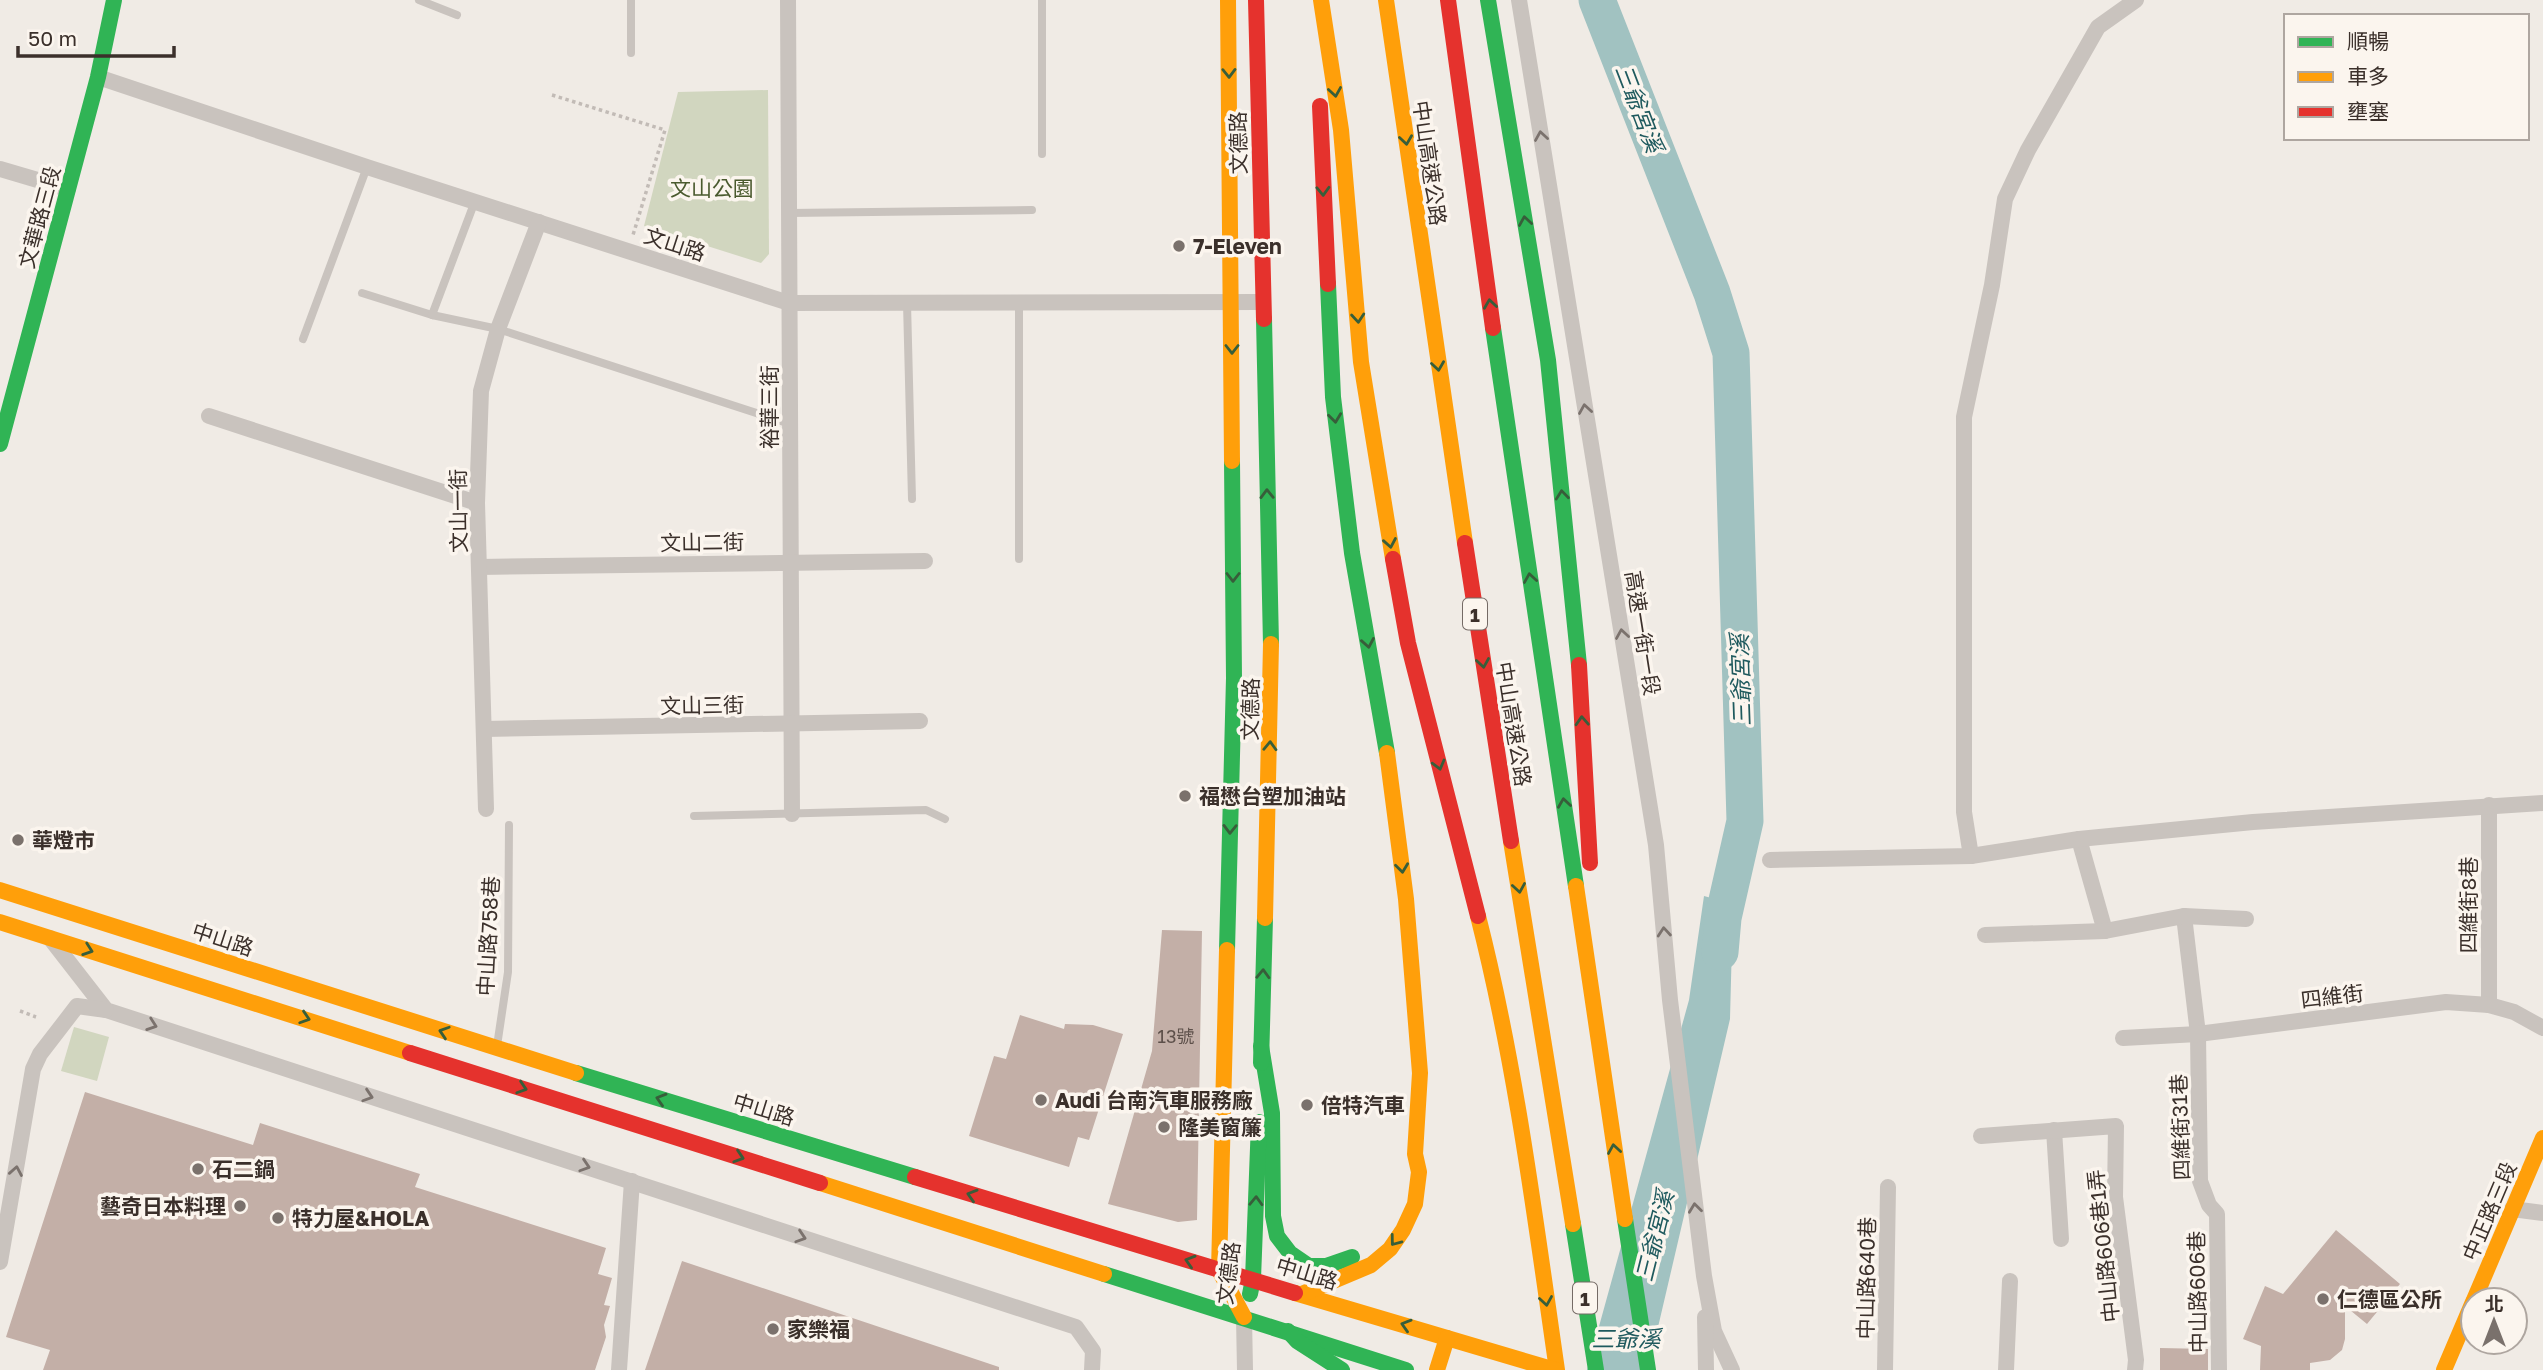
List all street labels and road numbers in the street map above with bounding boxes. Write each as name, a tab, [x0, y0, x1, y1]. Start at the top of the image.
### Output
street label: 中山高速公路	[1408, 99, 1452, 227]
street label: 文德路	[1224, 111, 1252, 175]
street label: 文華路三段	[13, 163, 65, 271]
street label: 文山路	[641, 222, 709, 266]
street label: 裕華三街	[756, 365, 782, 449]
street label: 文山一街	[444, 469, 472, 553]
street label: 文山二街	[660, 528, 744, 556]
street label: 高速一街一段	[1620, 569, 1666, 697]
road number: 1	[1463, 598, 1487, 629]
street label: 中山高速公路	[1491, 660, 1537, 788]
street label: 文德路	[1236, 677, 1264, 741]
street label: 文山三街	[660, 691, 744, 719]
street label: 四維街8巷	[2455, 857, 2481, 953]
street label: 中山路758巷	[472, 875, 504, 997]
street label: 中山路	[189, 917, 257, 961]
street label: 四維街	[2299, 979, 2365, 1013]
street label: 四維街31巷	[2165, 1073, 2195, 1181]
street label: 中山路	[730, 1087, 798, 1131]
street label: 中正路三段	[2457, 1158, 2521, 1264]
street label: 中山路606巷1弄	[2082, 1168, 2124, 1324]
street label: 中山路640巷	[1852, 1217, 1880, 1339]
street label: 中山路606巷	[2183, 1231, 2211, 1353]
street label: 文德路	[1211, 1240, 1245, 1306]
street label: 中山路	[1273, 1251, 1341, 1295]
road number: 1	[1573, 1282, 1597, 1314]

